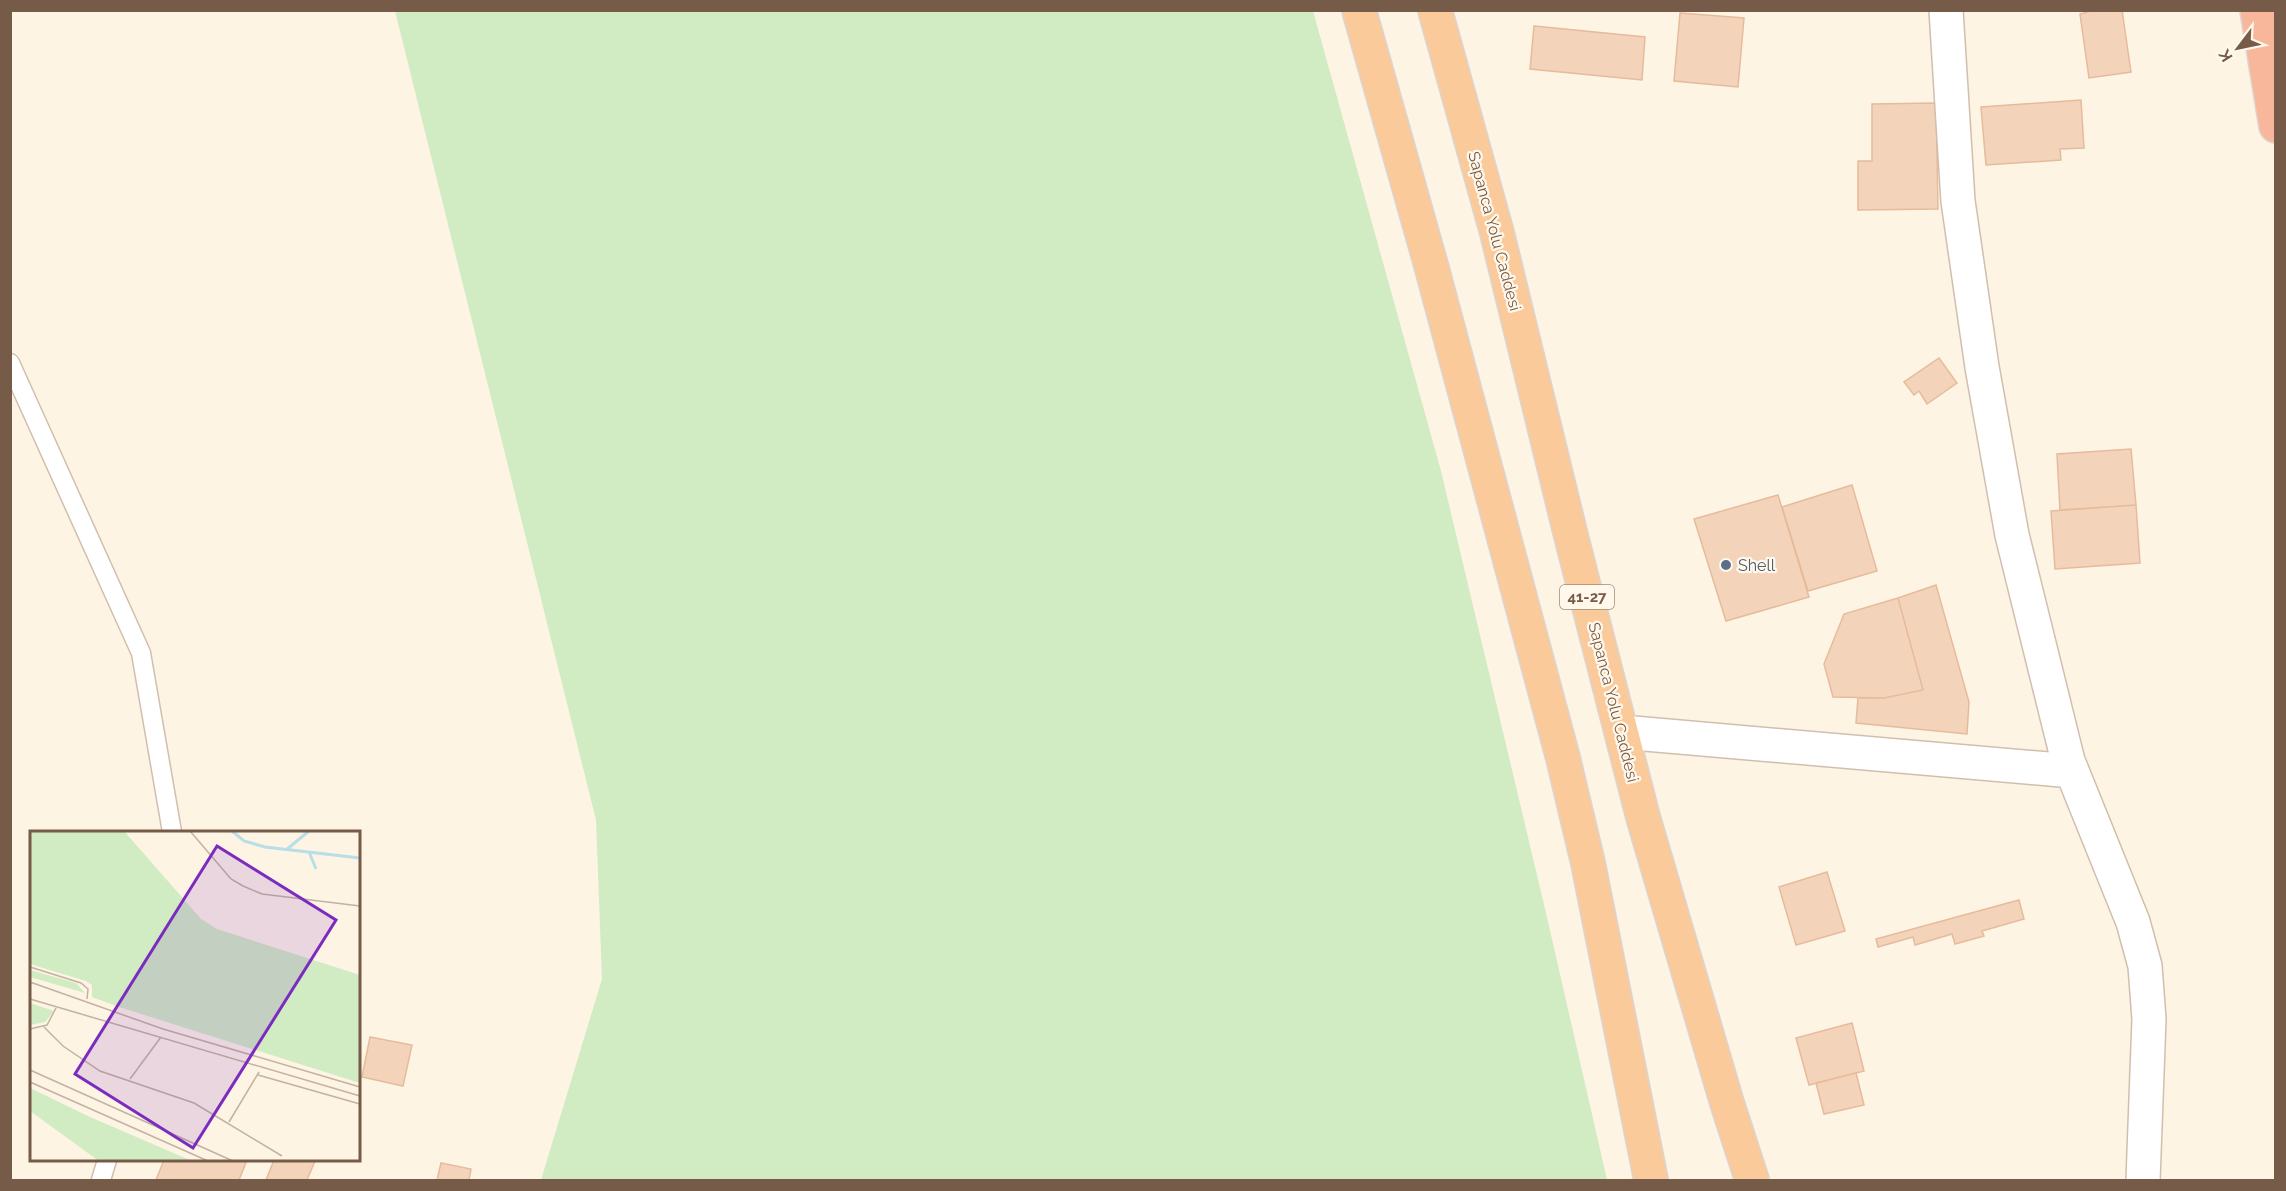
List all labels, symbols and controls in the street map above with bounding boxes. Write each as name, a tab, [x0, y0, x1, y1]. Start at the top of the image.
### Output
north arrow	[2208, 18, 2268, 78]
text: K	[2215, 46, 2237, 65]
street label: Sapanca Yolu Caddesi	[1464, 149, 1525, 313]
place label: Shell	[1738, 556, 1776, 575]
marker: Shell	[1719, 558, 1733, 572]
road number: 41-27	[1560, 585, 1614, 609]
street label: Sapanca Yolu Caddesi	[1584, 620, 1643, 784]
inset map	[30, 831, 360, 1161]

